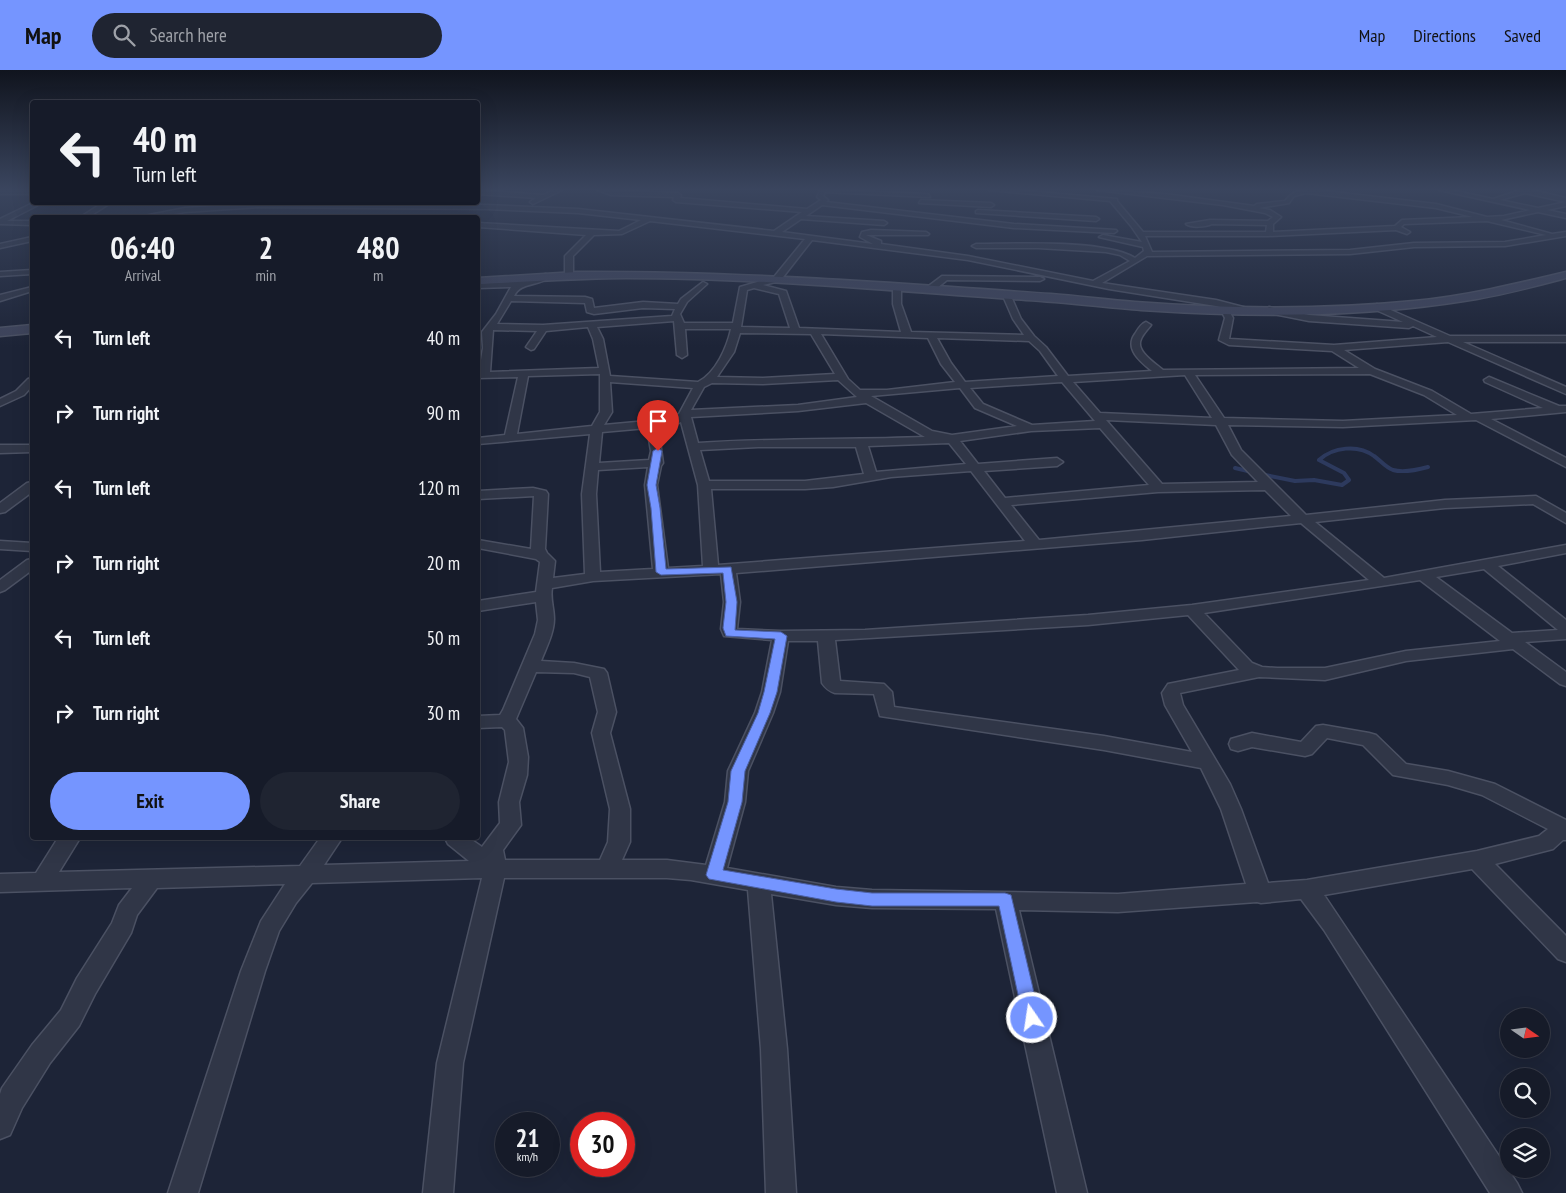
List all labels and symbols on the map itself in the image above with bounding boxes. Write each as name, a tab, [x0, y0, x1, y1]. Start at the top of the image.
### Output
pin	[637, 400, 679, 451]
position arrow	[1005, 991, 1057, 1043]
north arrow	[1500, 1008, 1550, 1058]
speed limit sign: 30	[570, 1112, 635, 1177]

